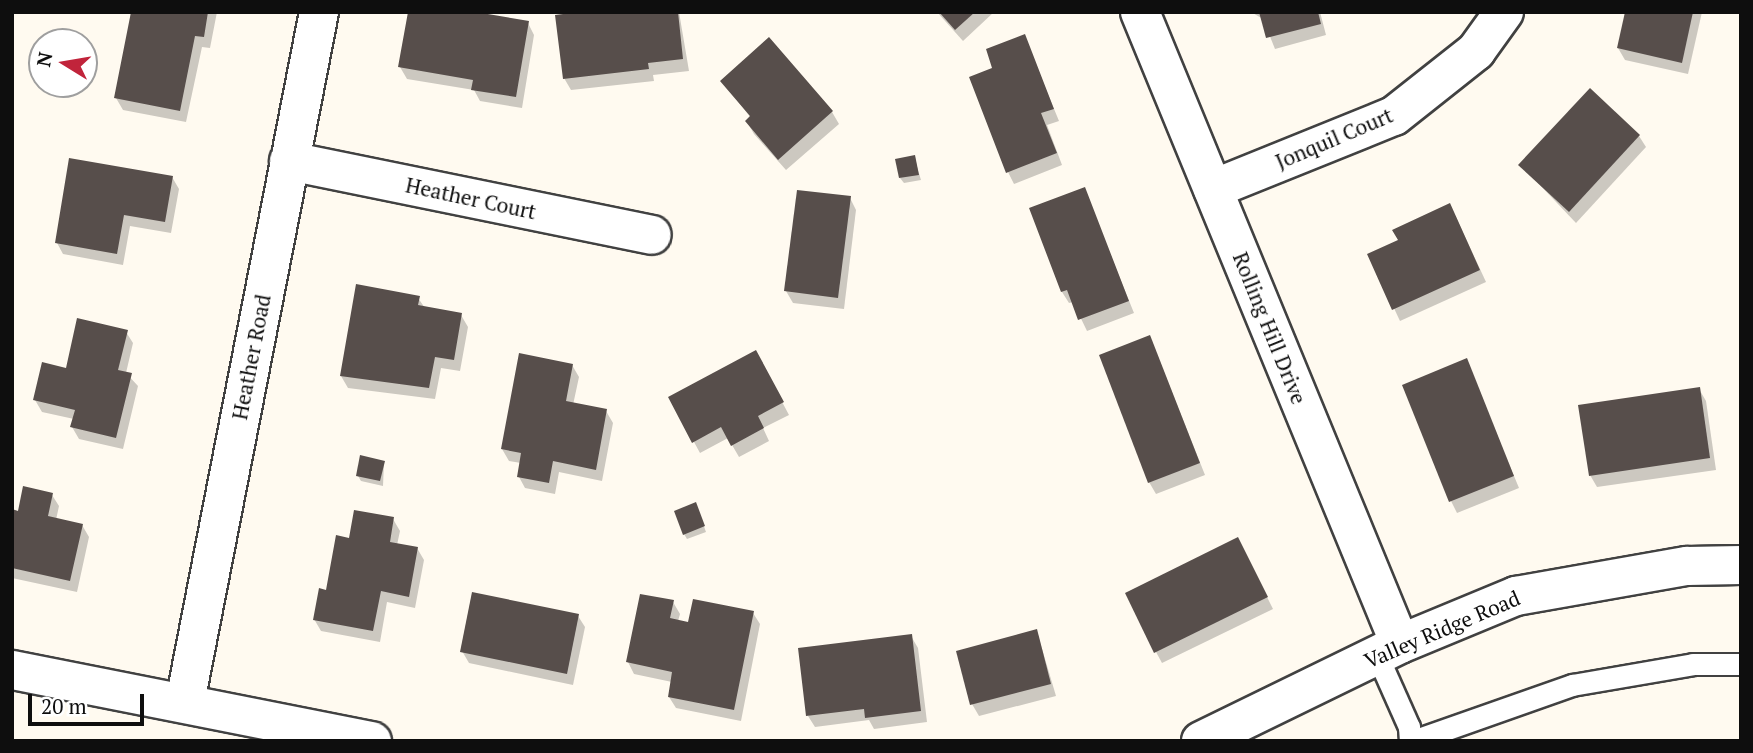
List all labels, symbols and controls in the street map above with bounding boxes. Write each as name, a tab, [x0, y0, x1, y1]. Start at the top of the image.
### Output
north arrow	[28, 28, 98, 98]
text: N	[30, 50, 58, 69]
street label: Jonquil Court	[1272, 102, 1396, 174]
street label: Heather Court	[403, 172, 539, 224]
street label: Rolling Hill Drive	[1228, 248, 1312, 408]
street label: Heather Road	[227, 292, 275, 422]
street label: Valley Ridge Road	[1360, 585, 1524, 673]
scale bar	[32, 680, 147, 724]
text: 20 m	[41, 692, 87, 720]

